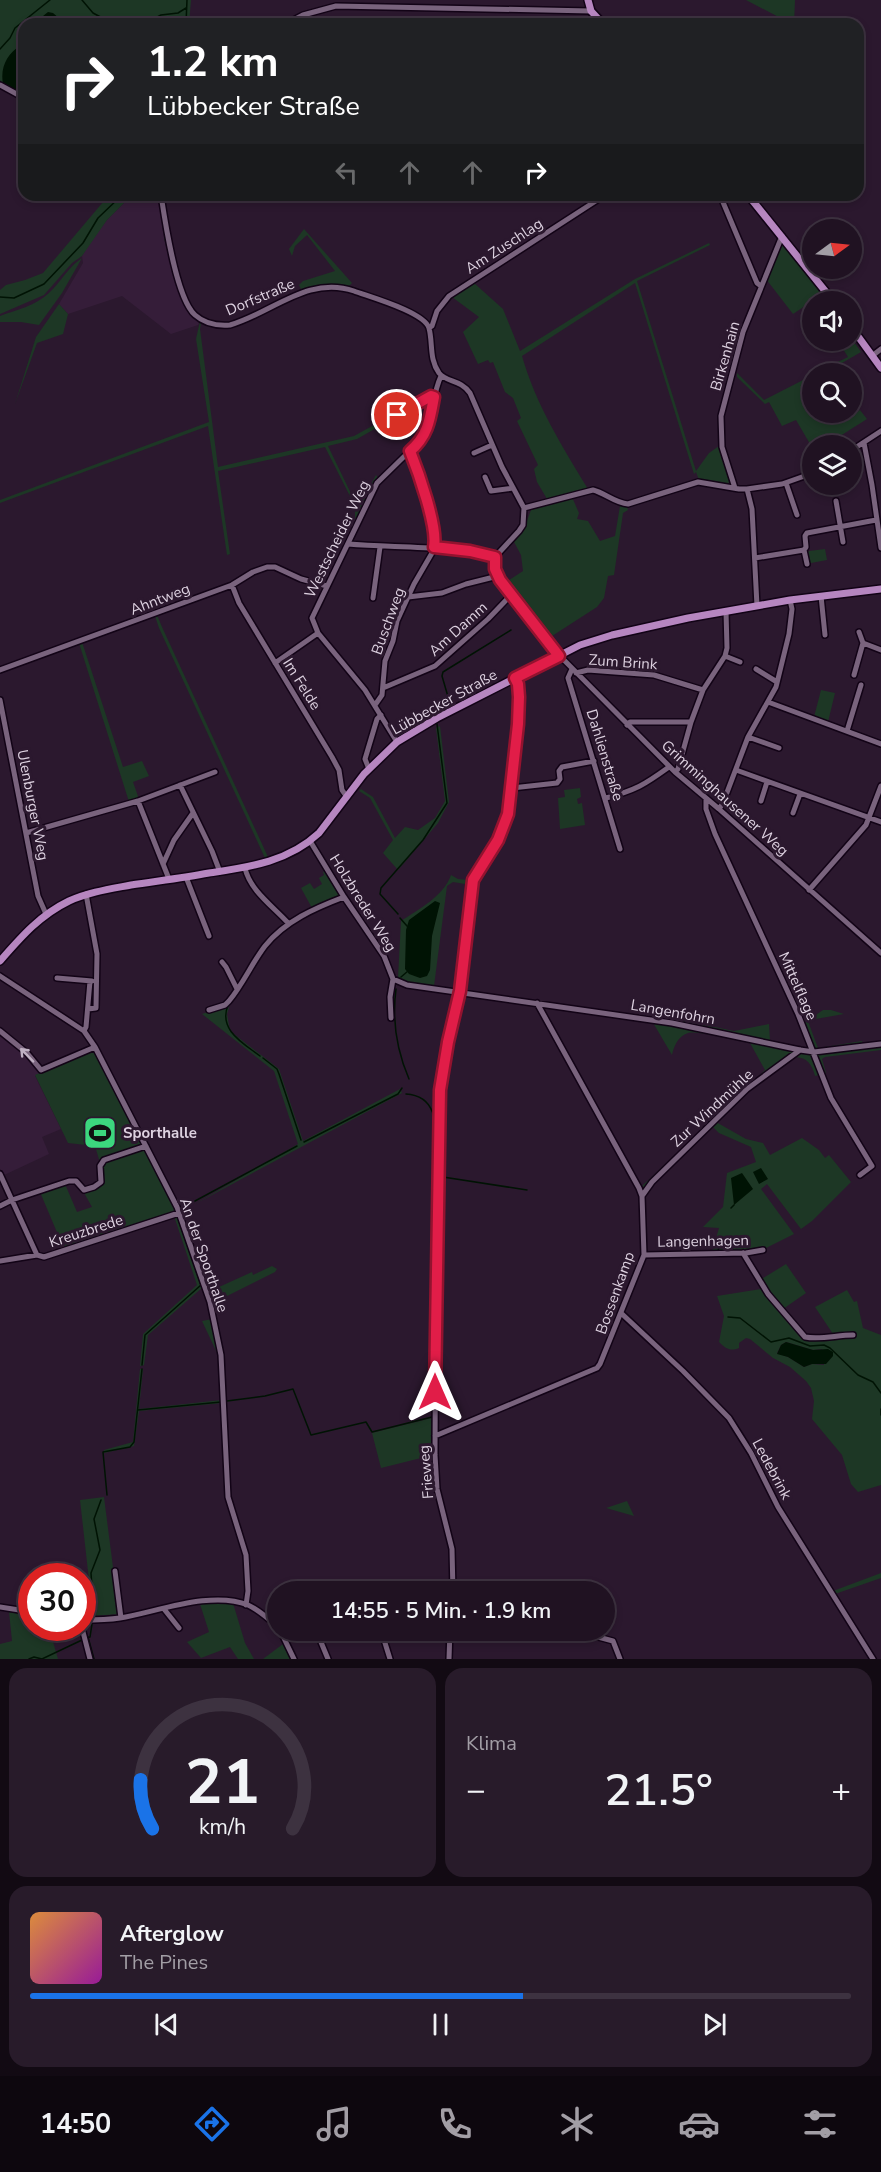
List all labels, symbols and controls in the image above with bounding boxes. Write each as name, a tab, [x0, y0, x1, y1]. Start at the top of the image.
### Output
text: 1.2 km	[147, 34, 279, 91]
icon: right	[48, 42, 126, 120]
text: Lübbecker Straße	[147, 88, 360, 125]
icon: left	[330, 156, 363, 189]
icon: ahead	[393, 156, 426, 189]
icon: ahead	[456, 156, 489, 189]
icon: right	[519, 156, 552, 189]
street label: Am Zuschlag	[461, 213, 547, 279]
north arrow	[802, 219, 862, 279]
map controls	[802, 219, 862, 495]
street label: Dorfstraße	[222, 274, 298, 320]
button: sound	[802, 291, 862, 351]
street label: Birkenhain	[706, 319, 744, 393]
button: search	[802, 363, 862, 423]
pin	[371, 389, 422, 440]
icon: arrive	[380, 398, 413, 431]
button: layers	[802, 435, 862, 495]
street label: Westscheider Weg	[300, 477, 374, 601]
street label: Ahntweg	[127, 578, 193, 620]
street label: Buschweg	[367, 584, 409, 658]
street label: Am Damm	[424, 597, 492, 661]
street label: Zum Brink	[588, 650, 659, 674]
street label: Im Felde	[278, 654, 326, 714]
street label: Lübbecker Straße	[387, 665, 501, 739]
street label: Dahlienstraße	[582, 707, 628, 803]
street label: Grimminghausener Weg	[657, 736, 793, 860]
street label: Ulenburger Weg	[12, 748, 54, 862]
street label: Holzbreder Weg	[325, 850, 401, 956]
street label: Mittelflage	[774, 949, 822, 1023]
street label: Langenfohrn	[629, 995, 717, 1029]
one-way arrow	[20, 1048, 35, 1063]
street label: Zur Windmühle	[667, 1065, 757, 1151]
sports icon: Sporthalle	[82, 1115, 118, 1151]
place label: Sporthalle	[123, 1123, 197, 1143]
street label: An der Sporthalle	[175, 1195, 233, 1315]
street label: Kreuzbrede	[46, 1210, 126, 1252]
street label: Langenhagen	[657, 1230, 749, 1252]
street label: Bossenkamp	[591, 1249, 639, 1337]
position arrow	[403, 1360, 467, 1424]
street label: Ledebrink	[748, 1435, 797, 1503]
street label: Frieweg	[414, 1444, 438, 1500]
speed limit sign: 30	[18, 1563, 96, 1641]
text: 14:55 · 5 Min. · 1.9 km	[331, 1596, 551, 1626]
text: Klima	[466, 1730, 517, 1757]
text: 21	[185, 1740, 260, 1825]
text: 21.5°	[604, 1760, 713, 1821]
text: −	[466, 1768, 486, 1813]
text: +	[831, 1768, 851, 1813]
text: km/h	[199, 1813, 246, 1843]
text: Afterglow	[120, 1919, 224, 1949]
text: The Pines	[120, 1949, 208, 1976]
icon: previous	[150, 2008, 183, 2041]
icon: pause	[424, 2008, 457, 2041]
icon: next	[698, 2008, 731, 2041]
icon: directions	[191, 2103, 233, 2145]
icon: music	[313, 2103, 355, 2145]
icon: phone	[434, 2103, 476, 2145]
icon: climate	[556, 2103, 598, 2145]
icon: car	[678, 2103, 720, 2145]
icon: filters	[799, 2103, 841, 2145]
text: 14:50	[40, 2106, 111, 2143]

